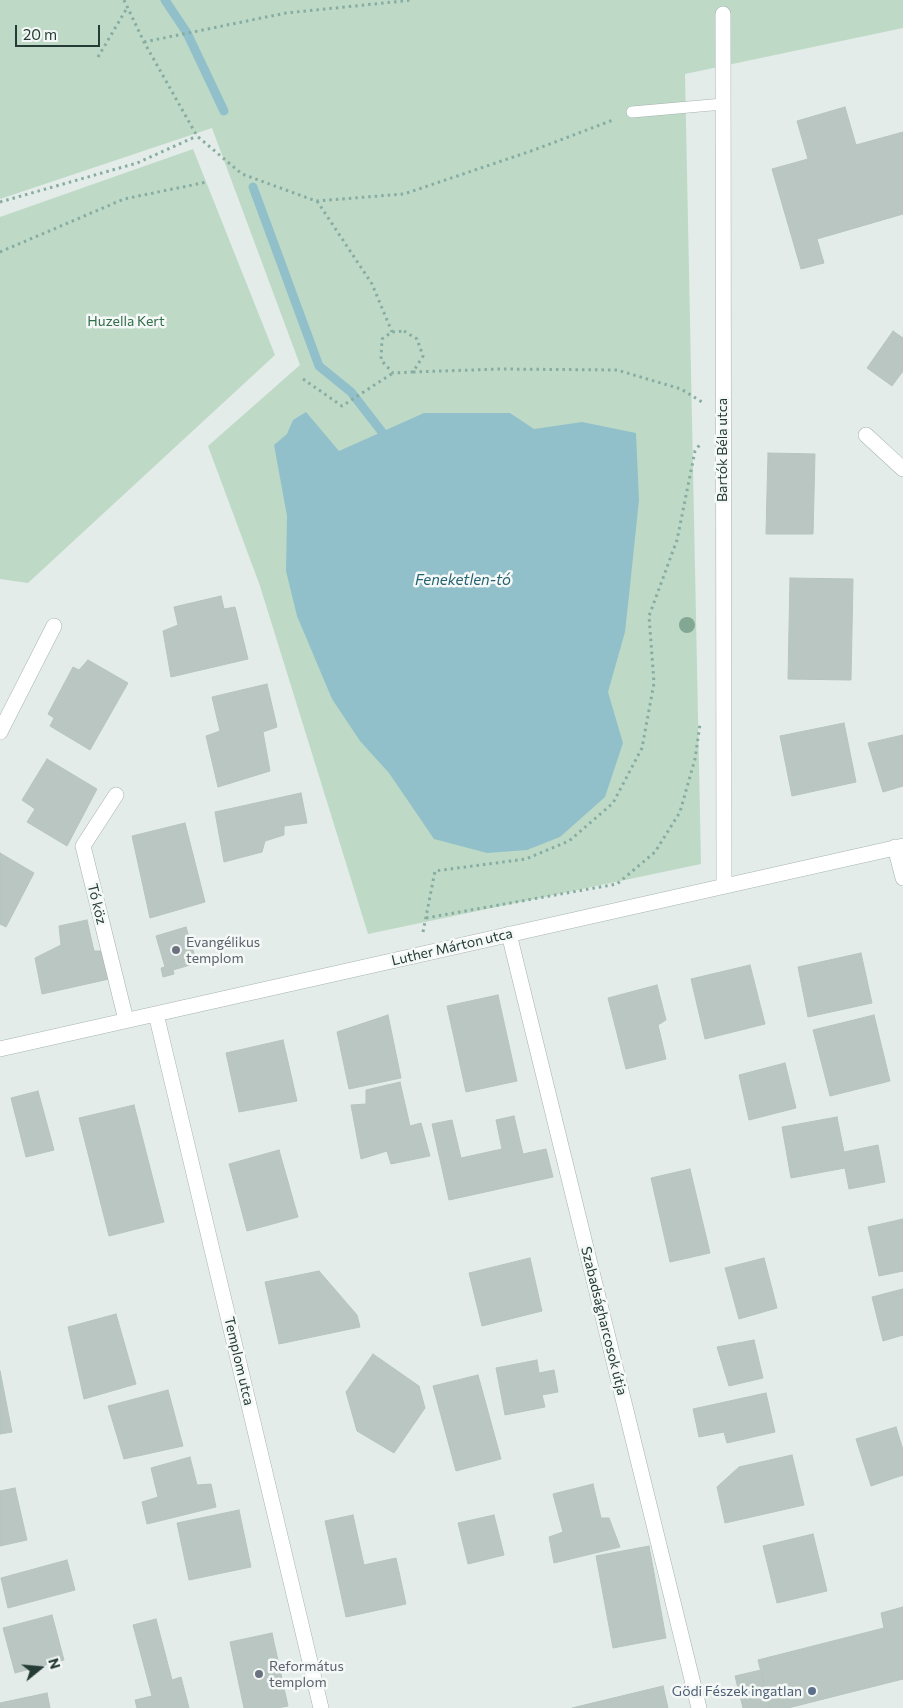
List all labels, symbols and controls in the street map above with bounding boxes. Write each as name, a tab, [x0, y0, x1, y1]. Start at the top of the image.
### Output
scale bar	[18, 15, 102, 47]
text: 20 m	[23, 25, 57, 43]
park label: Huzella Kert	[87, 313, 165, 329]
street label: Bartók Béla utca	[714, 398, 730, 502]
water label: Feneketlen-tó	[415, 571, 511, 589]
street label: Tó köz	[84, 882, 110, 926]
street label: Luther Márton utca	[390, 925, 514, 969]
place label: Evangélikus templom	[186, 934, 260, 966]
marker: Evangélikus templom	[170, 944, 182, 956]
street label: Szabadságharcosok útja	[577, 1245, 631, 1397]
street label: Templom utca	[221, 1315, 257, 1407]
north arrow	[15, 1643, 65, 1693]
text: N	[45, 1656, 64, 1671]
place label: Református templom	[269, 1658, 344, 1690]
marker: Református templom	[253, 1668, 265, 1680]
place label: Gödi Fészek ingatlan	[672, 1683, 802, 1699]
marker: Gödi Fészek ingatlan	[806, 1685, 818, 1697]

